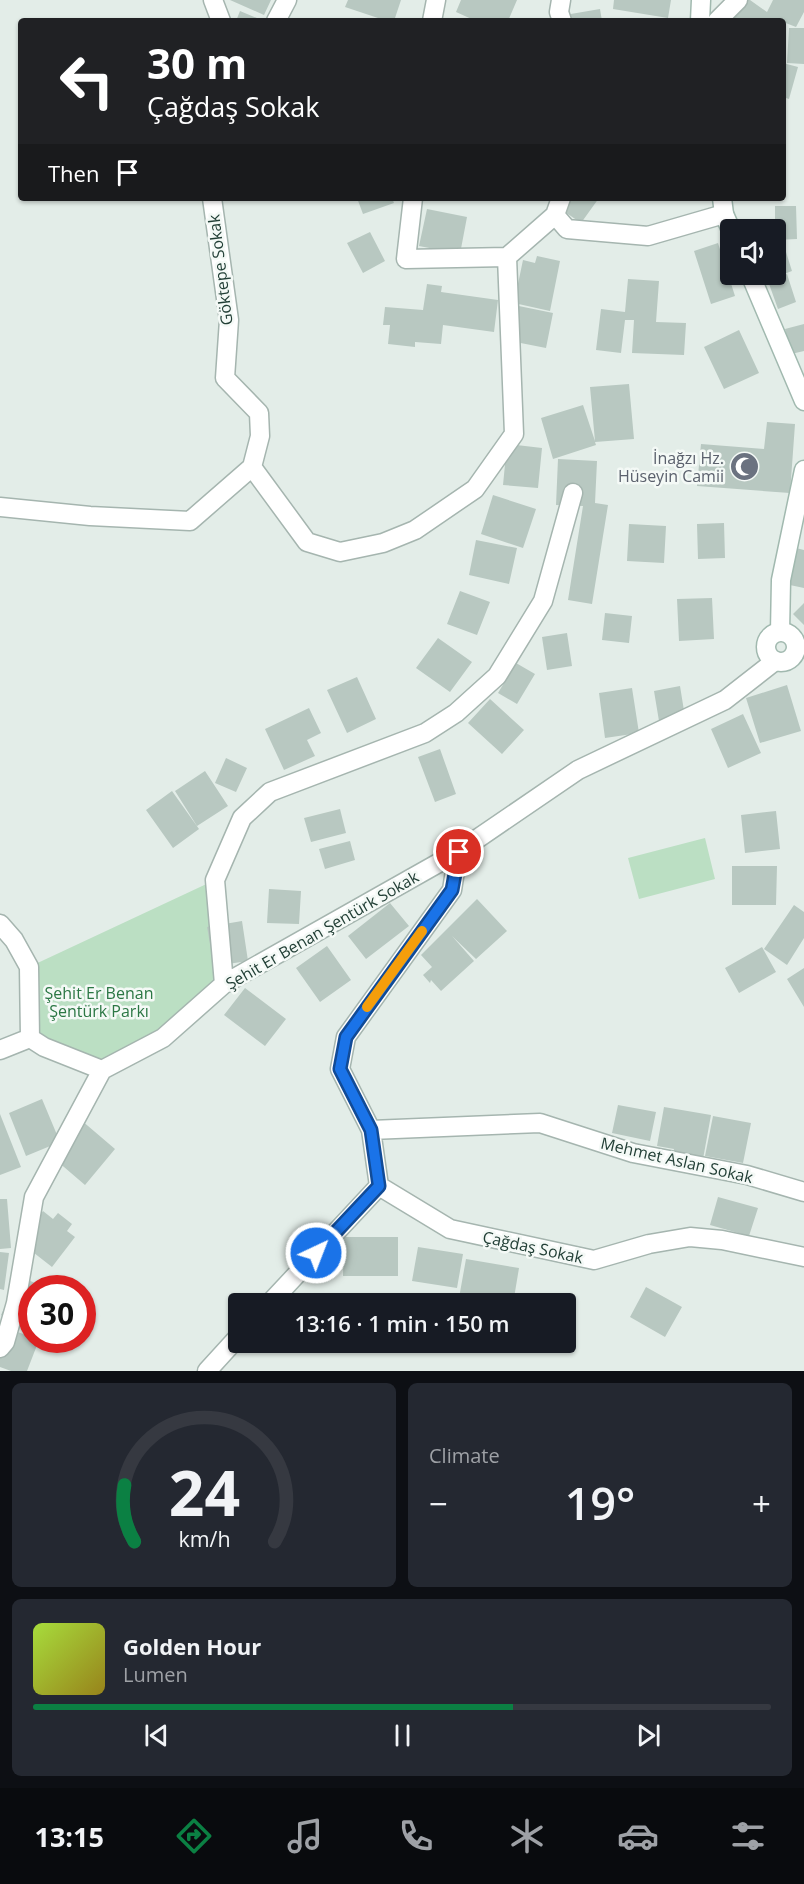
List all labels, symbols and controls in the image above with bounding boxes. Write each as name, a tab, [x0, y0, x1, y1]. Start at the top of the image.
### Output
text: 30 m	[147, 34, 247, 91]
icon: left	[48, 42, 126, 120]
text: Çağdaş Sokak	[147, 88, 320, 125]
icon: arrive	[111, 156, 144, 189]
text: Then	[48, 158, 99, 188]
street label: Göktepe Sokak	[202, 213, 238, 327]
map controls	[720, 219, 786, 285]
button: sound	[720, 219, 786, 285]
place label: İnağzı Hz. Hüseyin Camii	[618, 447, 724, 487]
mosque icon: İnağzı Hz. Hüseyin Camii	[729, 451, 761, 483]
pin	[433, 826, 484, 877]
icon: arrive	[442, 835, 475, 868]
street label: Şehit Er Benan Şentürk Sokak	[222, 865, 423, 994]
park label: Şehit Er Benan Şentürk Parkı	[45, 982, 153, 1022]
street label: Mehmet Aslan Sokak	[599, 1132, 756, 1188]
position arrow	[284, 1221, 348, 1285]
street label: Çağdaş Sokak	[481, 1226, 586, 1269]
speed limit sign: 30	[18, 1275, 96, 1353]
text: 13:16 · 1 min · 150 m	[294, 1308, 510, 1338]
text: Climate	[429, 1442, 500, 1469]
text: 24	[168, 1449, 240, 1534]
text: 19°	[565, 1472, 635, 1533]
text: −	[429, 1481, 448, 1526]
text: +	[752, 1481, 771, 1526]
text: km/h	[178, 1524, 230, 1553]
text: Golden Hour	[123, 1631, 261, 1661]
text: Lumen	[123, 1661, 188, 1688]
icon: previous	[140, 1719, 173, 1752]
icon: pause	[386, 1719, 419, 1752]
icon: next	[632, 1719, 665, 1752]
icon: directions	[173, 1815, 215, 1857]
icon: music	[284, 1815, 326, 1857]
icon: phone	[395, 1815, 437, 1857]
icon: climate	[506, 1815, 548, 1857]
icon: car	[617, 1815, 659, 1857]
icon: filters	[727, 1815, 769, 1857]
text: 13:15	[34, 1818, 104, 1855]

